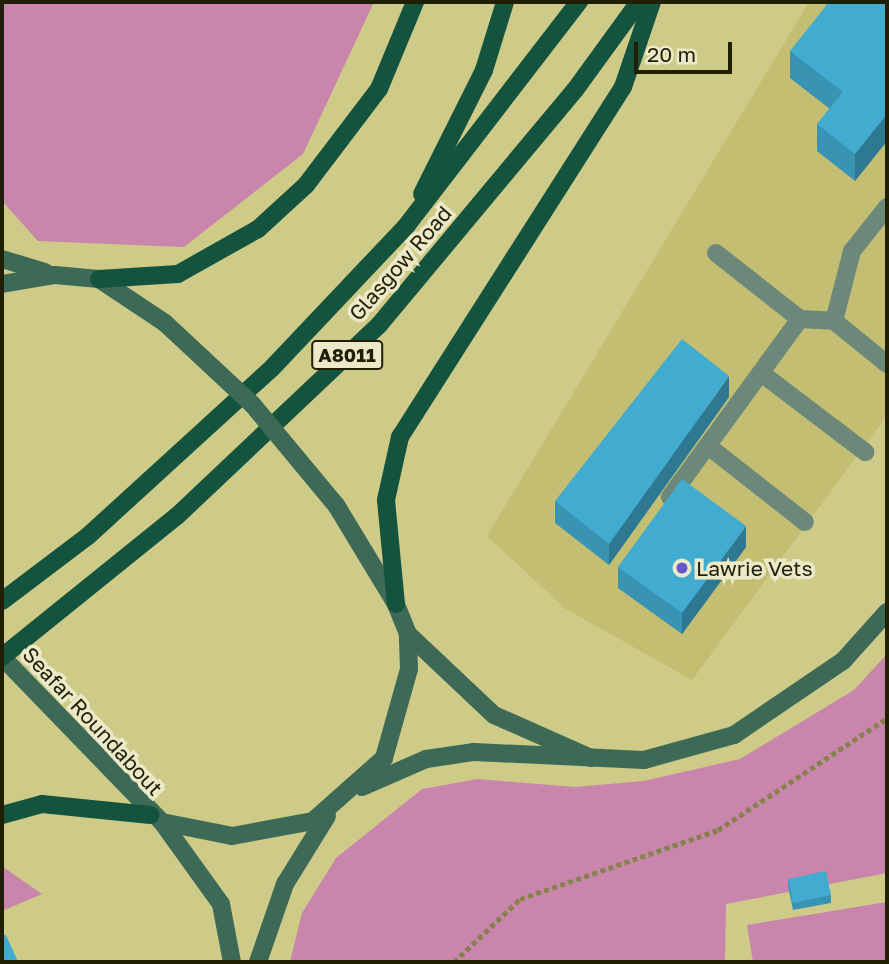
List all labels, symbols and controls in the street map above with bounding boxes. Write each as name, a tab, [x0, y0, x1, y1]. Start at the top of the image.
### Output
scale bar	[637, 28, 735, 72]
text: 20 m	[647, 41, 696, 67]
street label: Glasgow Road	[343, 201, 457, 325]
road number: A8011	[310, 340, 384, 370]
place label: Lawrie Vets	[696, 555, 813, 581]
marker: Lawrie Vets	[674, 560, 690, 576]
street label: Seafar Roundabout	[18, 642, 168, 800]

